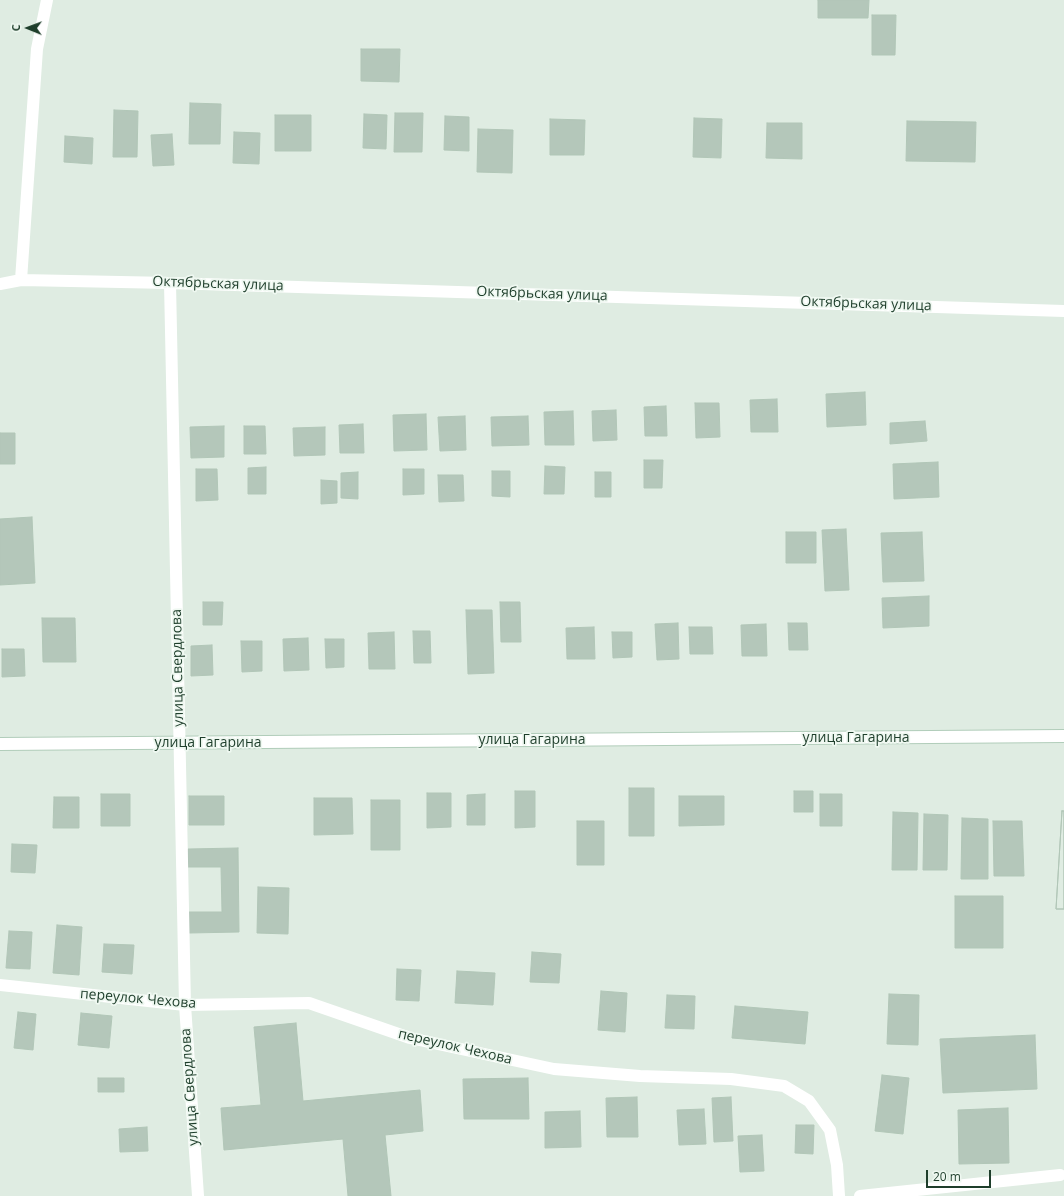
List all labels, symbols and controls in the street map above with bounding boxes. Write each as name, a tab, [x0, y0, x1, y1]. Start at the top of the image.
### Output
north arrow	[8, 8, 48, 48]
text: С	[8, 24, 23, 31]
street label: Октябрьская улица	[152, 273, 284, 295]
street label: Октябрьская улица	[476, 283, 608, 305]
street label: Октябрьская улица	[800, 293, 932, 315]
street label: улица Свердлова	[169, 609, 187, 727]
street label: улица Гагарина	[802, 730, 910, 746]
street label: улица Гагарина	[478, 732, 586, 748]
street label: улица Гагарина	[154, 735, 262, 751]
street label: переулок Чехова	[79, 986, 197, 1012]
street label: переулок Чехова	[396, 1026, 514, 1068]
street label: улица Свердлова	[178, 1028, 202, 1146]
scale bar	[928, 1162, 993, 1188]
text: 20 m	[933, 1168, 961, 1185]

